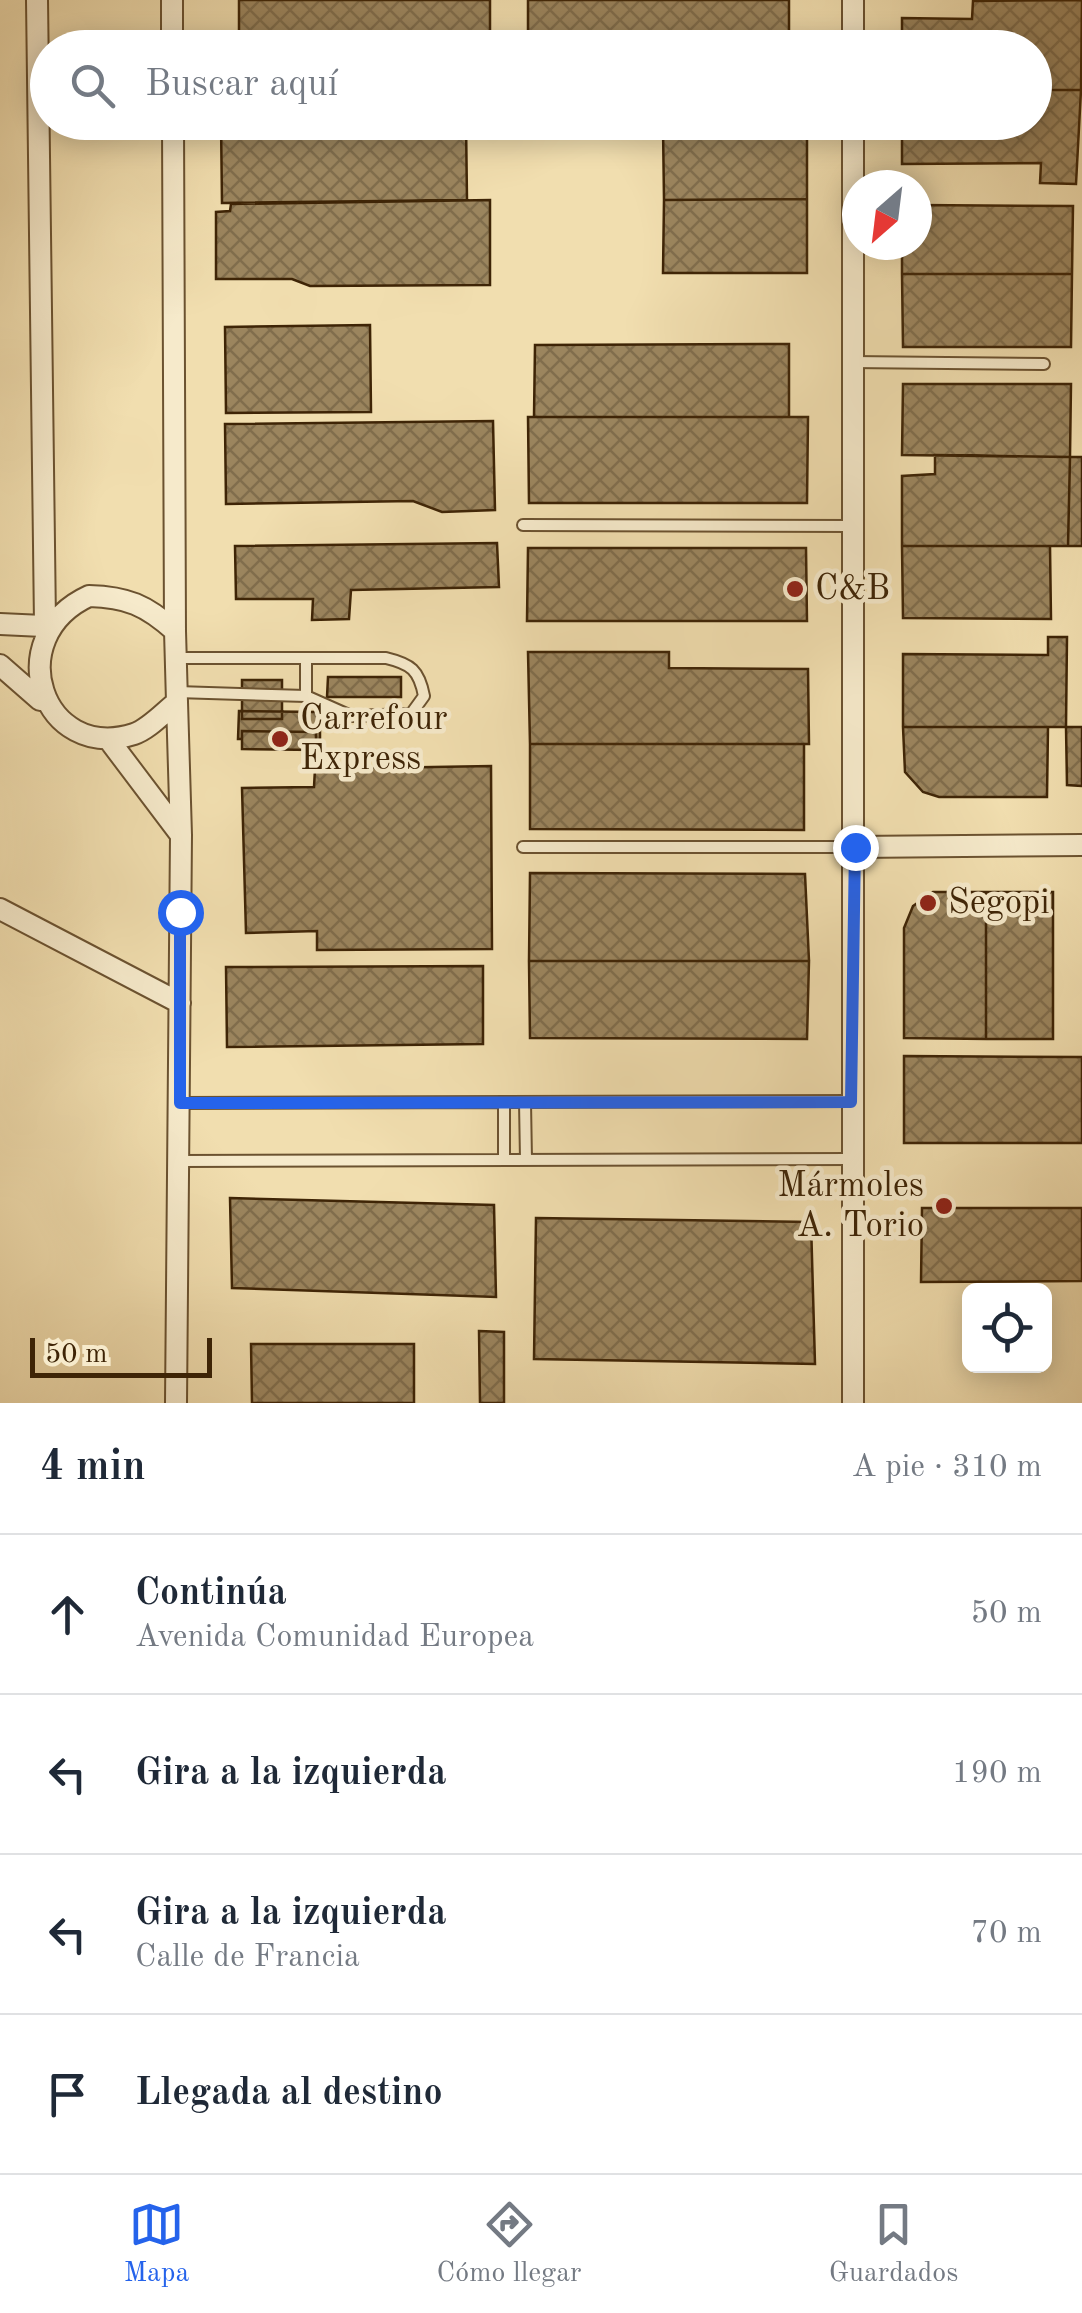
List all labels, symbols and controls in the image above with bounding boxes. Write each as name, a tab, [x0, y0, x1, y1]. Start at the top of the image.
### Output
search box	[30, 30, 1052, 140]
icon: search	[65, 58, 120, 113]
text: Buscar aquí	[145, 66, 338, 104]
north arrow	[842, 170, 932, 260]
place label: C&B	[815, 572, 890, 607]
marker: C&B	[784, 578, 806, 600]
place label: Carrefour Express	[300, 702, 448, 777]
marker: Carrefour Express	[269, 728, 291, 750]
route end	[833, 825, 879, 871]
place label: Segopi	[948, 886, 1050, 921]
route start	[158, 890, 204, 936]
marker: Segopi	[917, 892, 939, 914]
place label: Mármoles A. Torio	[777, 1169, 924, 1244]
marker: Mármoles A. Torio	[933, 1195, 955, 1217]
map controls	[962, 1283, 1052, 1373]
button: locate	[962, 1283, 1052, 1373]
scale bar	[30, 1333, 212, 1378]
text: 50 m	[45, 1341, 108, 1369]
text: 4 min	[40, 1447, 146, 1489]
text: A pie · 310 m	[852, 1452, 1042, 1484]
text: Continúa	[135, 1575, 287, 1613]
icon: ahead	[40, 1587, 95, 1642]
text: 50 m	[971, 1598, 1042, 1630]
text: Avenida Comunidad Europea	[135, 1622, 534, 1654]
icon: left	[40, 1747, 95, 1802]
text: Gira a la izquierda	[135, 1755, 447, 1793]
text: 190 m	[952, 1758, 1042, 1790]
text: Gira a la izquierda	[135, 1895, 447, 1933]
icon: left	[40, 1907, 95, 1962]
text: 70 m	[971, 1918, 1042, 1950]
text: Calle de Francia	[135, 1942, 360, 1974]
icon: arrive	[40, 2067, 95, 2122]
text: Llegada al destino	[135, 2075, 443, 2113]
tab: Mapa	[124, 2197, 189, 2292]
tab: Cómo llegar	[437, 2197, 582, 2292]
tab: Guardados	[829, 2197, 958, 2292]

